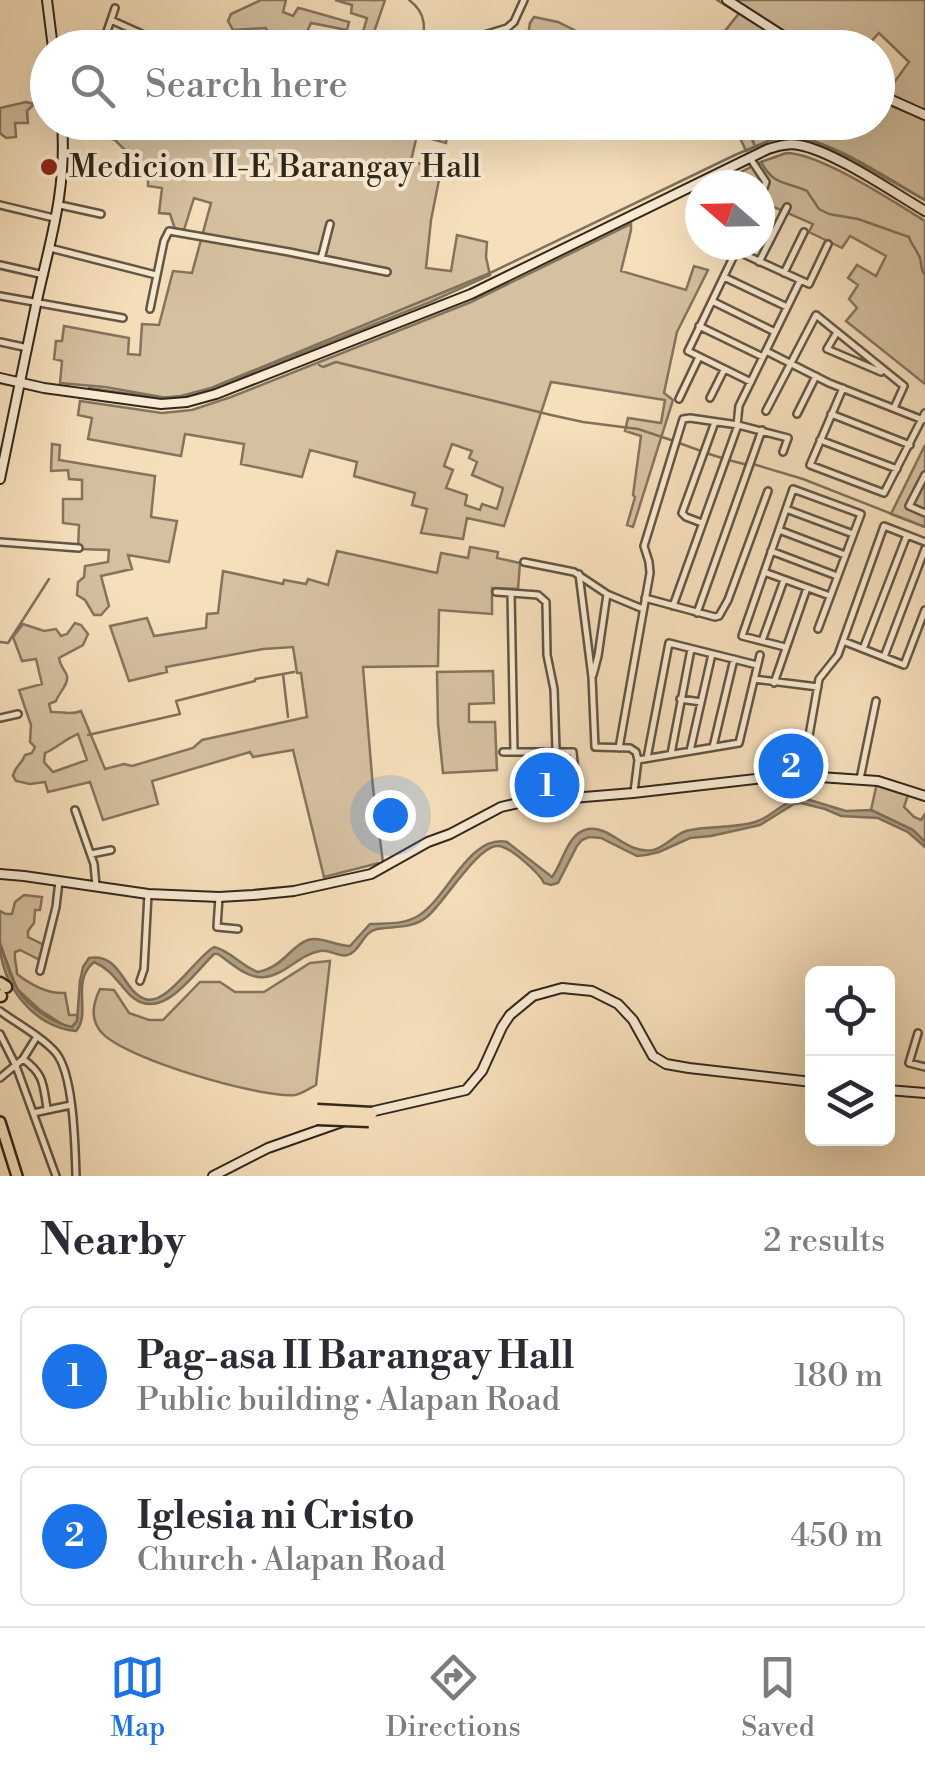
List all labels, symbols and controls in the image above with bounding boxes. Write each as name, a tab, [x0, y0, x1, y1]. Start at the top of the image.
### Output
search box	[30, 30, 895, 140]
icon: search	[65, 58, 120, 113]
text: Search here	[145, 62, 348, 109]
place label: Medicion II-E Barangay Hall	[69, 147, 482, 187]
marker: Medicion II-E Barangay Hall	[38, 156, 60, 178]
north arrow	[685, 170, 775, 260]
pin: 2	[758, 728, 824, 804]
pin: 1	[514, 748, 580, 822]
your location	[365, 790, 416, 841]
map controls	[805, 966, 895, 1146]
button: locate	[805, 966, 895, 1056]
button: layers	[805, 1056, 895, 1146]
text: Nearby	[40, 1215, 185, 1268]
text: 2 results	[763, 1221, 885, 1261]
text: Pag-asa II Barangay Hall	[137, 1333, 574, 1380]
text: 1	[67, 1356, 82, 1396]
text: 180 m	[794, 1356, 883, 1396]
text: Public building · Alapan Road	[137, 1380, 560, 1420]
text: Iglesia ni Cristo	[137, 1493, 415, 1540]
text: 2	[64, 1516, 85, 1556]
text: 450 m	[790, 1516, 883, 1556]
text: Church · Alapan Road	[137, 1540, 445, 1580]
tab: Map	[110, 1650, 165, 1745]
tab: Directions	[386, 1650, 521, 1745]
tab: Saved	[741, 1650, 815, 1745]

